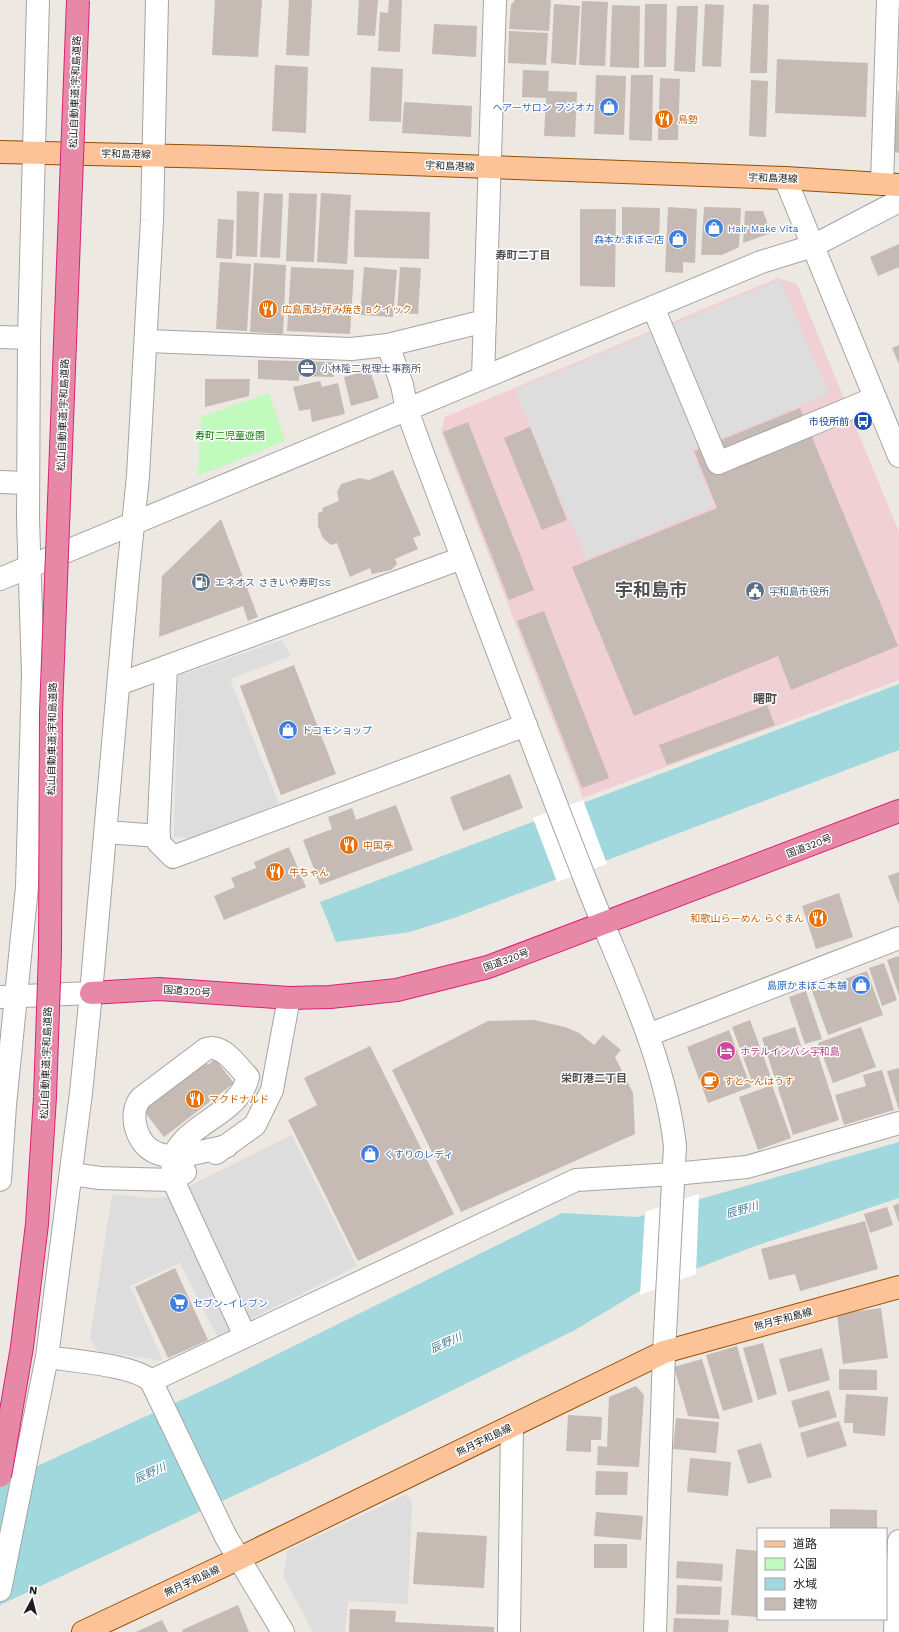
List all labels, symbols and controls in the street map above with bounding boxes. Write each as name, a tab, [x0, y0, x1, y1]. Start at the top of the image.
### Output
street label: 松山自動車道;宇和島道路	[68, 35, 82, 149]
shop icon: ヘアーサロン フジオカ	[598, 96, 620, 118]
place label: ヘアーサロン フジオカ	[492, 102, 595, 113]
restaurant icon: 鳥勢	[653, 108, 675, 130]
place label: 鳥勢	[678, 114, 698, 125]
street label: 宇和島港線	[101, 148, 151, 160]
street label: 宇和島港線	[425, 160, 475, 172]
street label: 宇和島港線	[748, 172, 798, 184]
shop icon: Hair Make Vita	[703, 217, 725, 239]
place label: Hair Make Vita	[728, 223, 799, 234]
shop icon: 森本かまぼこ店	[667, 228, 689, 250]
place label: 森本かまぼこ店	[594, 234, 664, 245]
district label: 寿町二丁目	[496, 249, 551, 262]
restaurant icon: 広島風お好み焼き Bクイック	[257, 298, 279, 320]
place label: 広島風お好み焼き Bクイック	[282, 304, 412, 315]
office icon: 小林隆二税理士事務所	[296, 357, 318, 379]
street label: 松山自動車道;宇和島道路	[56, 358, 70, 472]
place label: 小林隆二税理士事務所	[321, 363, 421, 374]
bus stop icon: 市役所前	[852, 410, 874, 432]
place label: 市役所前	[809, 416, 849, 427]
park label: 寿町二児童遊園	[195, 430, 265, 441]
fuel station icon: エネオス さきいや寿町SS	[190, 571, 212, 593]
place label: エネオス さきいや寿町SS	[215, 577, 331, 588]
district label: 宇和島市	[615, 579, 687, 600]
public building icon: 宇和島市役所	[744, 580, 766, 602]
place label: 宇和島市役所	[769, 586, 829, 597]
street label: 松山自動車道;宇和島道路	[46, 682, 58, 796]
district label: 曙町	[753, 692, 777, 706]
shop icon: ドコモショップ	[277, 719, 299, 741]
place label: ドコモショップ	[302, 725, 372, 736]
street label: 国道320号	[785, 832, 833, 860]
restaurant icon: 中国亭	[338, 834, 360, 856]
place label: 中国亭	[363, 840, 393, 851]
restaurant icon: 牛ちゃん	[264, 861, 286, 883]
place label: 牛ちゃん	[289, 867, 329, 878]
restaurant icon: 和歌山らーめん らぐまん	[807, 907, 829, 929]
place label: 和歌山らーめん らぐまん	[691, 913, 804, 924]
street label: 国道320号	[482, 947, 530, 973]
shop icon: 島原かまぼこ本舗	[850, 974, 872, 996]
place label: 島原かまぼこ本舗	[767, 980, 847, 991]
street label: 国道320号	[163, 984, 211, 998]
street label: 松山自動車道;宇和島道路	[39, 1006, 53, 1120]
hotel icon: ホテルイシバシ宇和島	[715, 1040, 737, 1062]
place label: ホテルイシバシ宇和島	[740, 1046, 840, 1057]
cafe icon: すと～んはうす	[699, 1070, 721, 1092]
district label: 栄町港二丁目	[561, 1072, 627, 1085]
place label: すと～んはうす	[724, 1076, 794, 1087]
restaurant icon: マクドナルド	[184, 1088, 206, 1110]
place label: マクドナルド	[209, 1094, 269, 1105]
shop icon: くすりのレディ	[359, 1143, 381, 1165]
place label: くすりのレディ	[384, 1149, 453, 1160]
water label: 辰野川	[724, 1199, 761, 1221]
supermarket icon: セブン-イレブン	[168, 1292, 190, 1314]
place label: セブン-イレブン	[193, 1298, 268, 1309]
street label: 無月宇和島線	[753, 1306, 813, 1332]
water label: 辰野川	[428, 1330, 465, 1356]
street label: 無月宇和島線	[455, 1422, 513, 1458]
water label: 辰野川	[132, 1460, 169, 1486]
legend	[757, 1528, 887, 1620]
text: 道路	[793, 1537, 817, 1551]
text: 公園	[793, 1557, 817, 1571]
street label: 無月宇和島線	[162, 1563, 222, 1599]
text: 水域	[793, 1577, 817, 1591]
north arrow	[12, 1580, 52, 1620]
text: N	[28, 1584, 38, 1598]
text: 建物	[793, 1597, 817, 1611]

